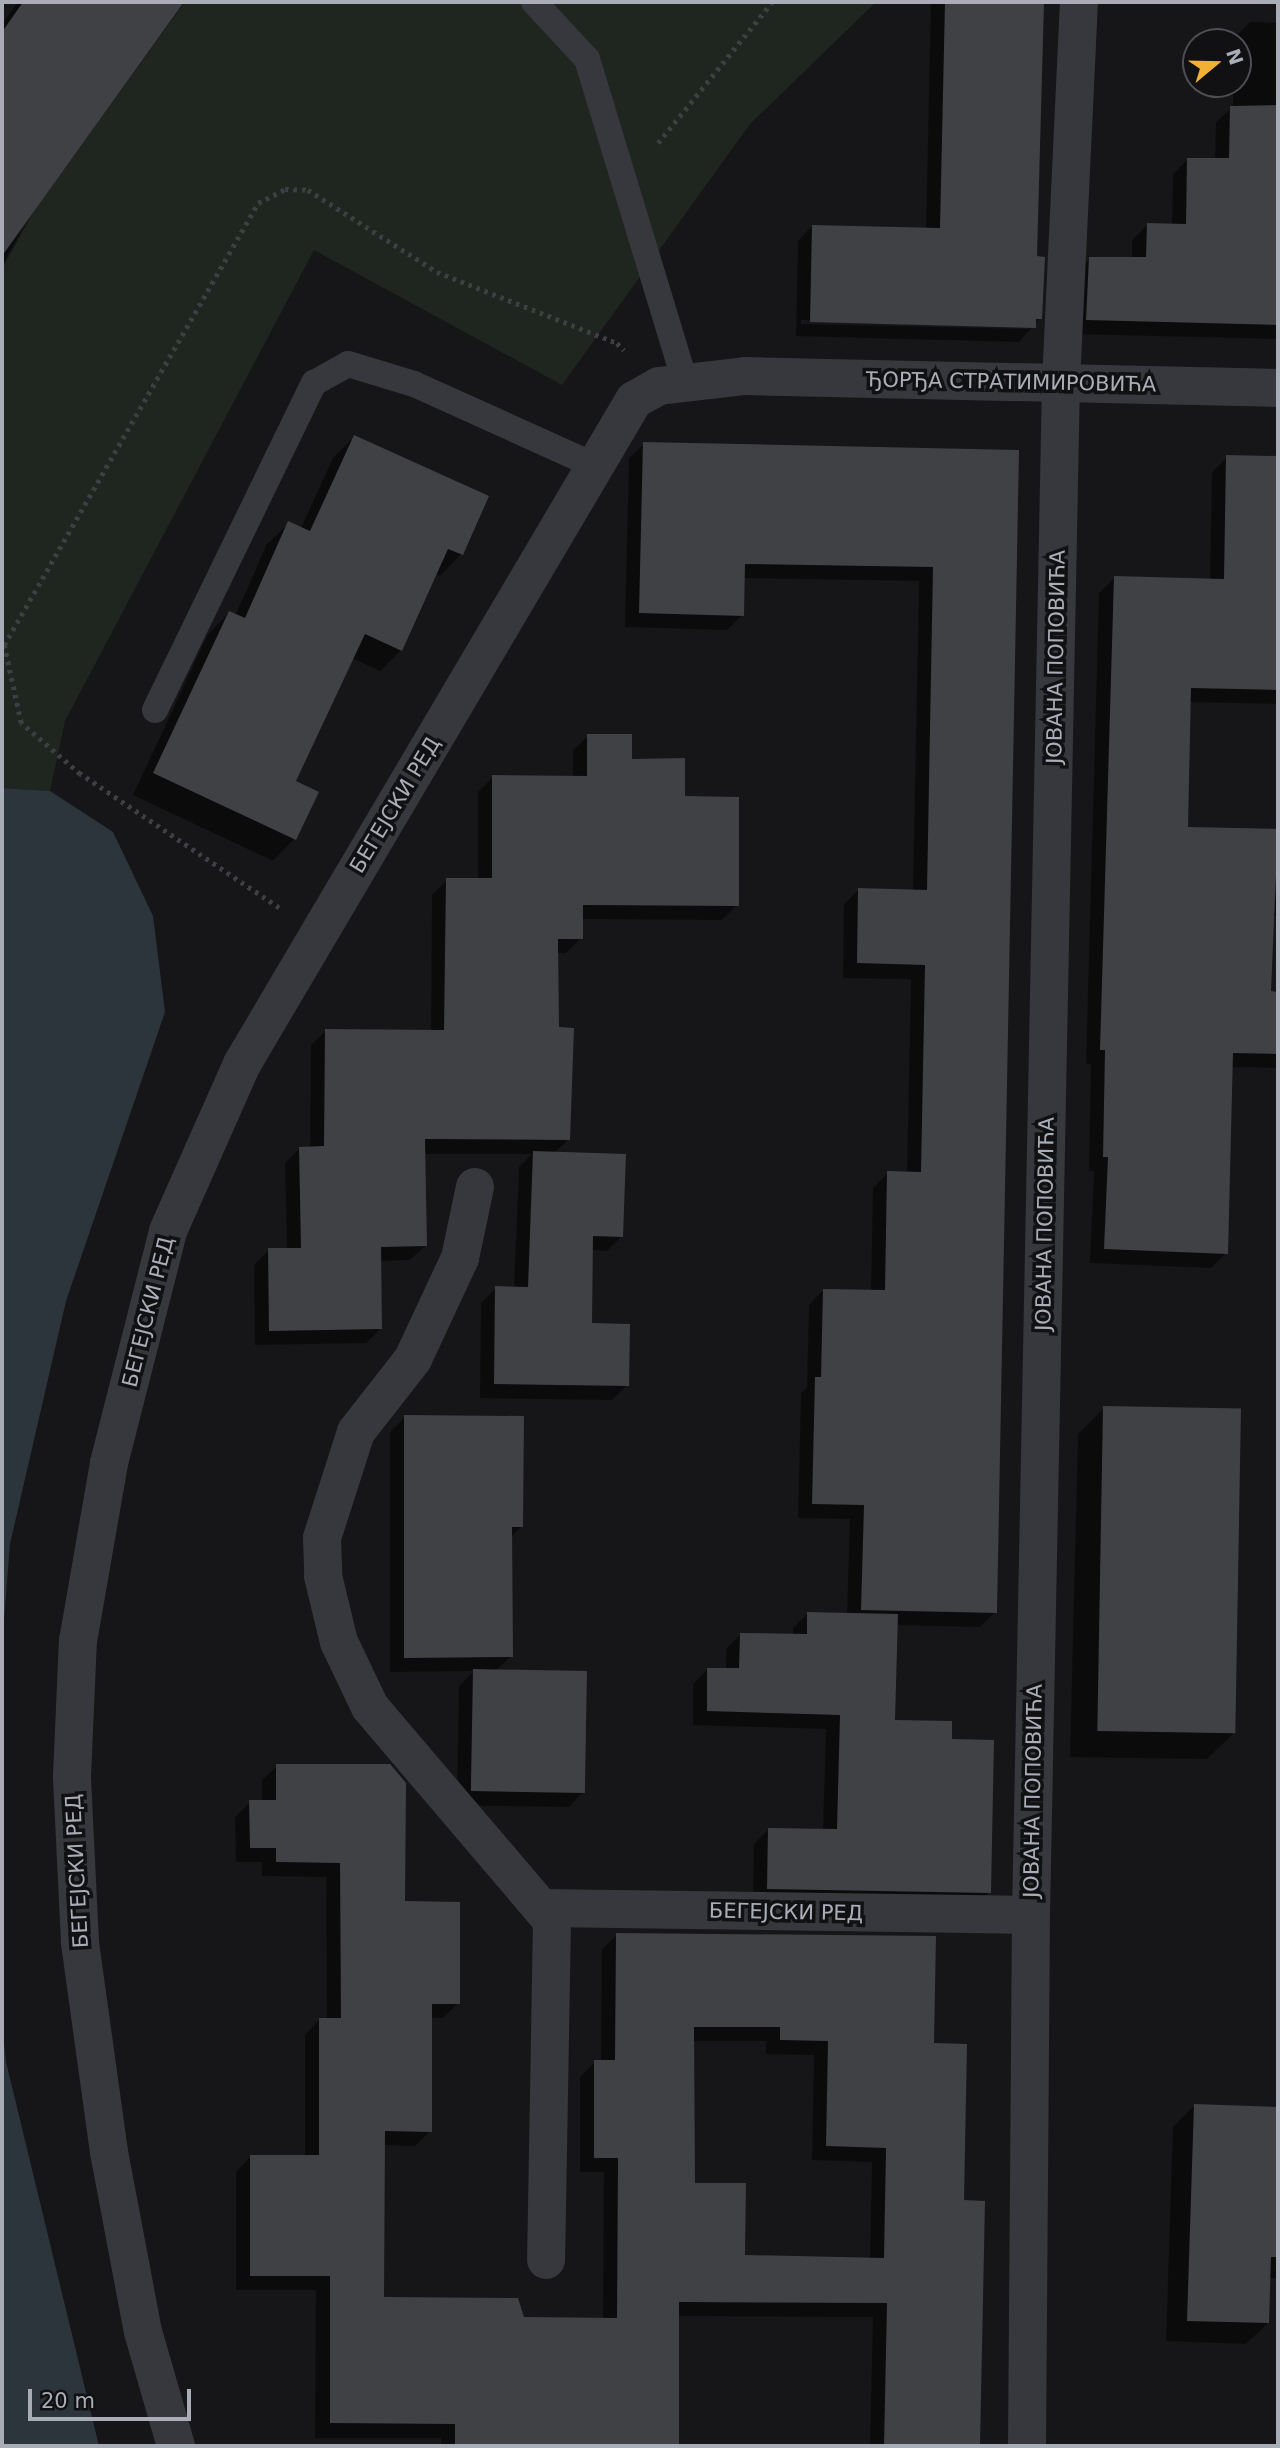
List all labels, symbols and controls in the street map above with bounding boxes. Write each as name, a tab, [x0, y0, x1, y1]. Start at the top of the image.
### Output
north arrow	[1182, 28, 1252, 98]
text: N	[1222, 46, 1248, 68]
street label: ЂОРЂА СТРАТИМИРОВИЋА	[866, 367, 1156, 397]
street label: ЈОВАНА ПОПОВИЋА	[1042, 550, 1070, 764]
street label: БЕГЕЈСКИ РЕД	[344, 732, 446, 878]
street label: ЈОВАНА ПОПОВИЋА	[1031, 1117, 1059, 1331]
street label: БЕГЕЈСКИ РЕД	[117, 1234, 179, 1390]
street label: ЈОВАНА ПОПОВИЋА	[1019, 1684, 1047, 1898]
street label: БЕГЕЈСКИ РЕД	[60, 1793, 94, 1949]
street label: БЕГЕЈСКИ РЕД	[709, 1898, 863, 1926]
scale bar	[32, 2374, 194, 2418]
text: 20 m	[41, 2389, 95, 2413]

